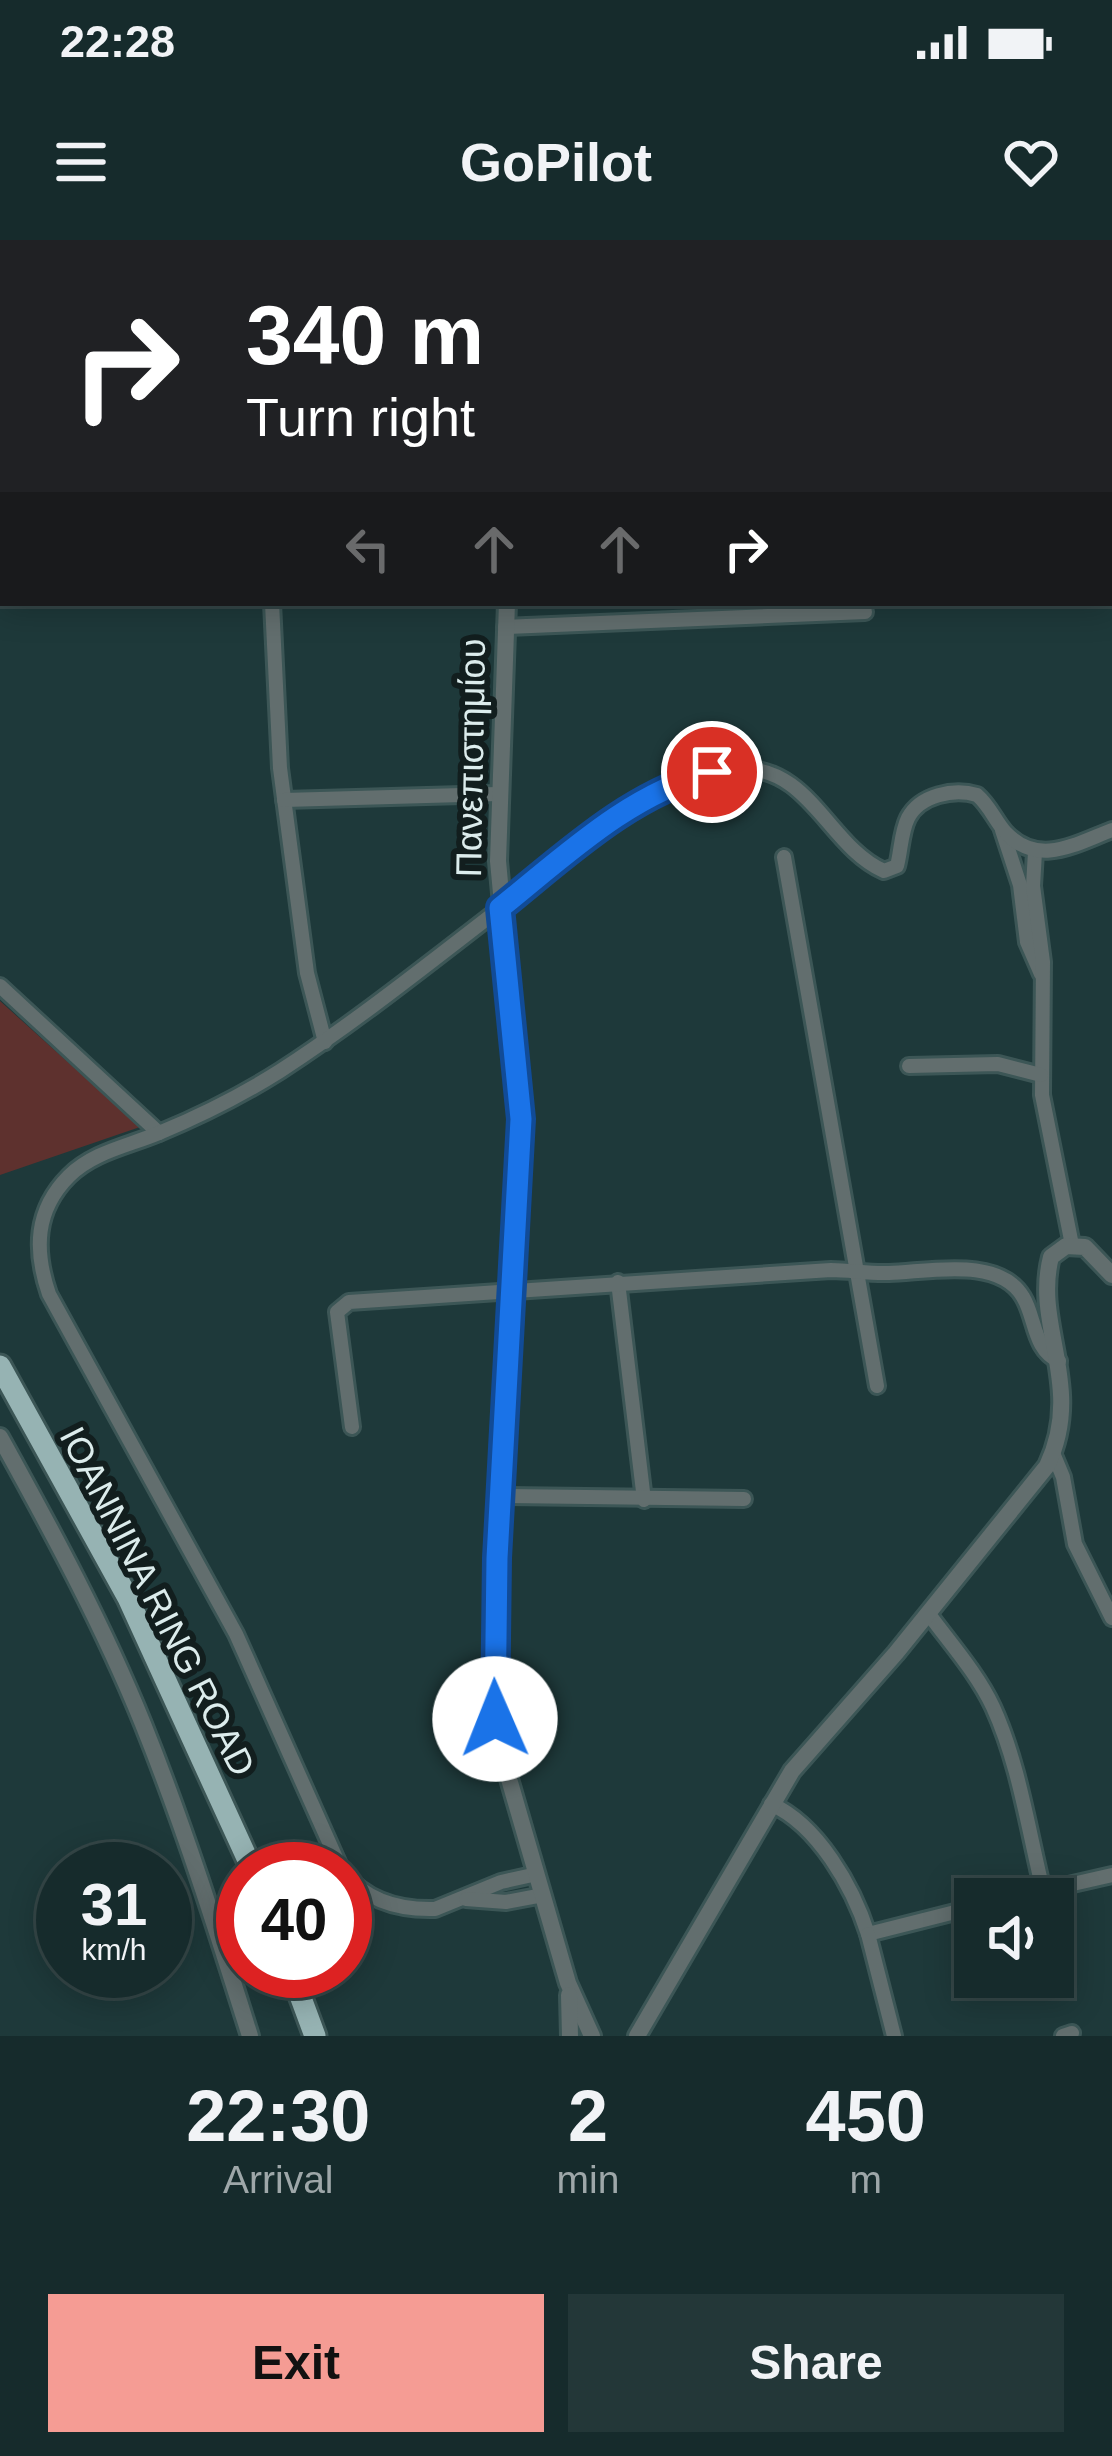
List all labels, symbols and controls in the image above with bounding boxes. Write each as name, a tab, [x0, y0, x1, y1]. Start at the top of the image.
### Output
text: 22:28	[60, 16, 175, 67]
icon: menu	[48, 129, 114, 195]
icon: heart	[998, 129, 1064, 195]
text: GoPilot	[460, 132, 652, 192]
icon: right	[48, 288, 204, 444]
text: 340 m	[246, 288, 484, 382]
text: Turn right	[246, 387, 475, 447]
icon: left	[335, 516, 401, 582]
icon: ahead	[461, 516, 527, 582]
icon: ahead	[587, 516, 653, 582]
icon: right	[713, 516, 779, 582]
street label: Πανεπιστημίου	[448, 638, 493, 878]
pin	[661, 721, 763, 823]
icon: arrive	[679, 739, 745, 805]
street label: IOANNINA RING ROAD	[52, 1420, 263, 1783]
position arrow	[432, 1656, 558, 1782]
speed limit sign: 40	[216, 1842, 372, 1998]
text: 31	[81, 1871, 147, 1938]
map controls	[954, 1878, 1074, 1998]
button: sound	[954, 1878, 1074, 1998]
text: km/h	[81, 1933, 147, 1966]
text: 22:30	[186, 2076, 370, 2156]
text: 2	[568, 2076, 608, 2156]
text: 450	[806, 2076, 926, 2156]
text: Arrival	[223, 2158, 334, 2201]
text: min	[557, 2158, 619, 2201]
text: m	[849, 2158, 882, 2201]
button: Exit	[48, 2294, 544, 2432]
button: Share	[568, 2294, 1064, 2432]

